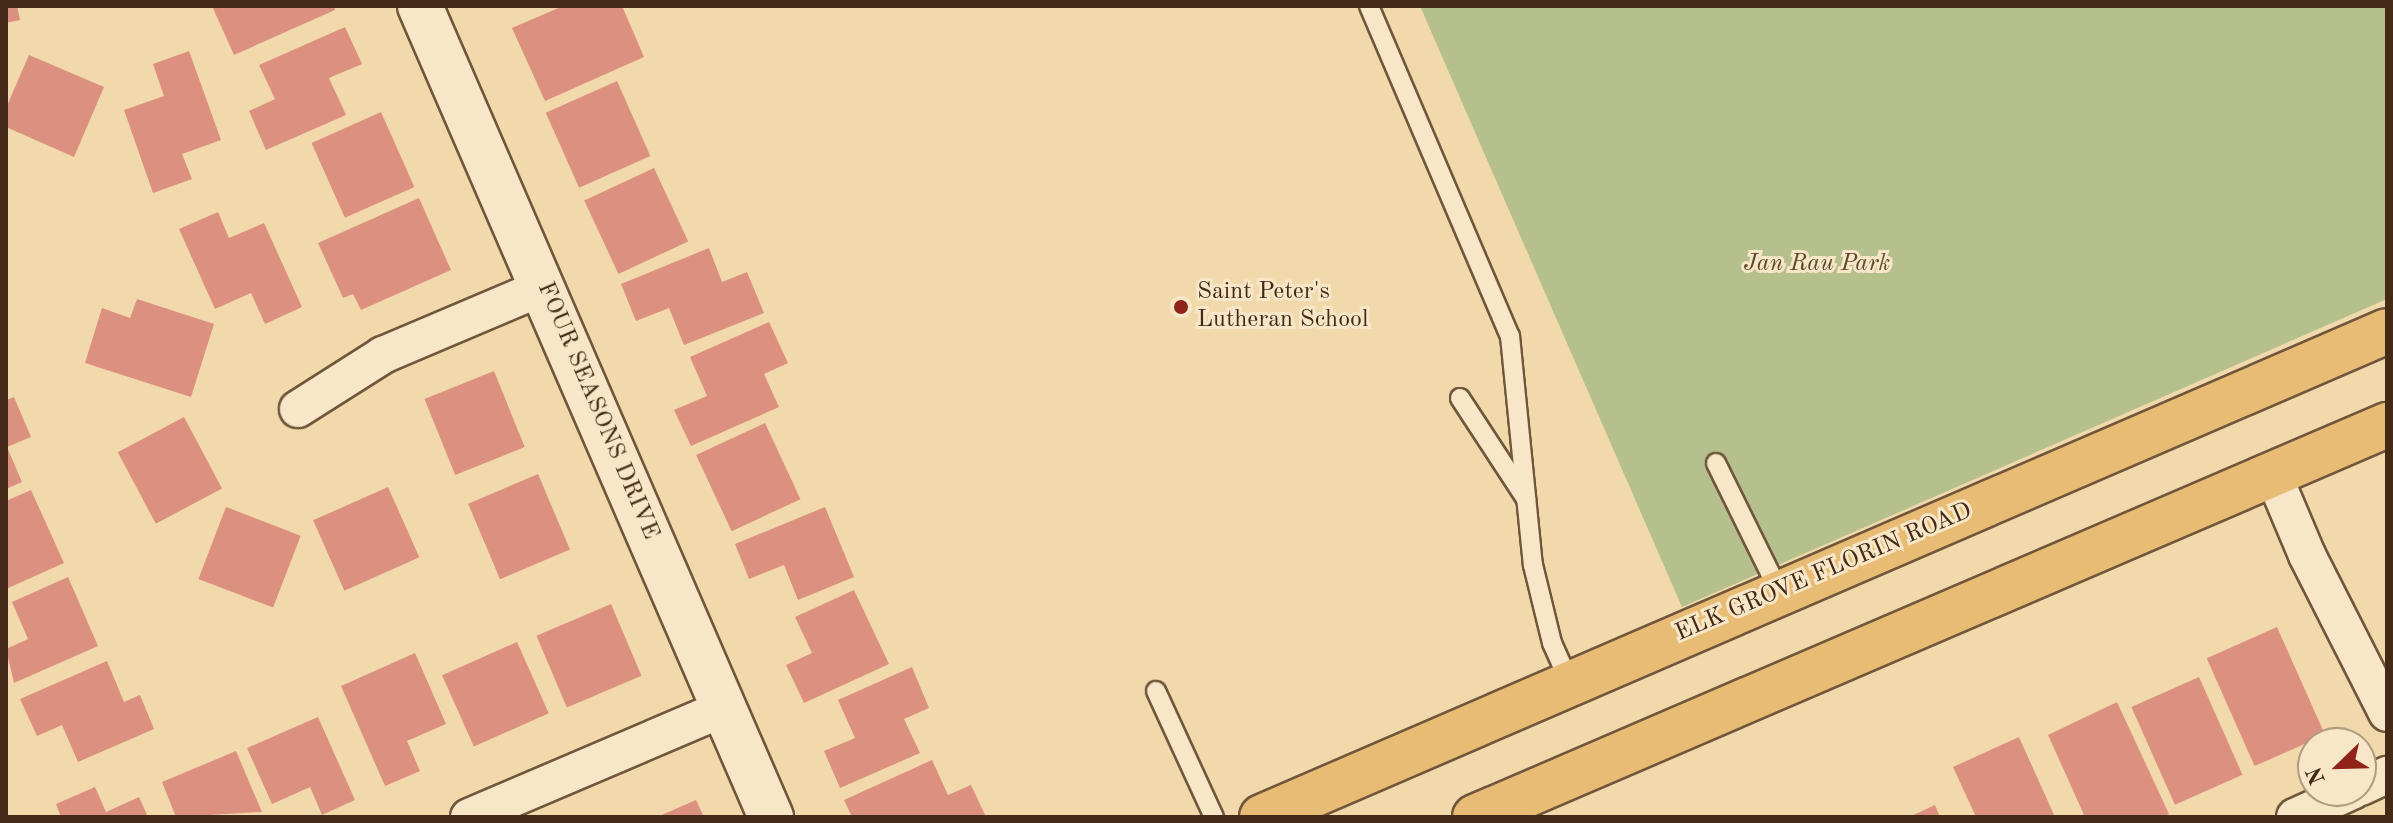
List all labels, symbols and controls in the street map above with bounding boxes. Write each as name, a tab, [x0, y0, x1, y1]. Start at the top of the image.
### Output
park label: Jan Rau Park	[1744, 251, 1890, 279]
street label: FOUR SEASONS DRIVE	[530, 278, 664, 544]
place label: Saint Peter's Lutheran School	[1197, 279, 1368, 335]
marker: Saint Peter's Lutheran School	[1172, 298, 1190, 316]
street label: ELK GROVE FLORIN ROAD	[1671, 497, 1977, 649]
north arrow	[2297, 727, 2377, 807]
text: N	[2303, 764, 2330, 788]

